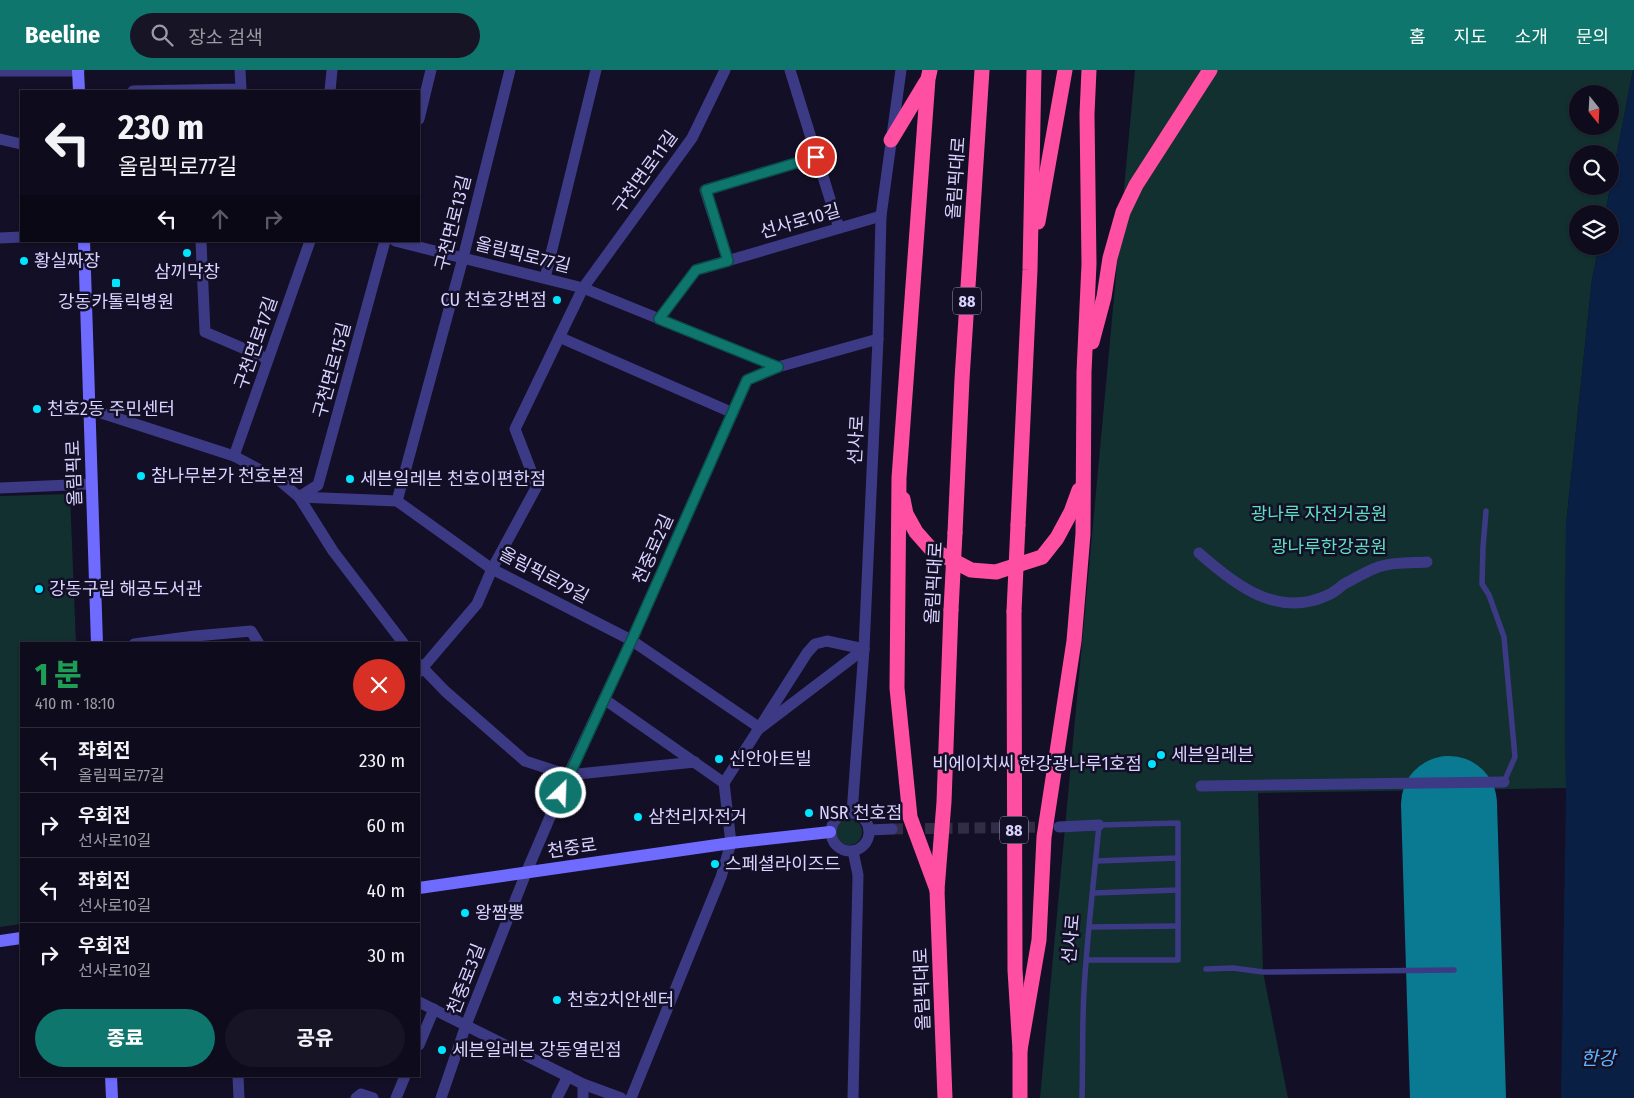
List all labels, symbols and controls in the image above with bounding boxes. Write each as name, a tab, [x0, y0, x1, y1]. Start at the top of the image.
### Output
search box	[130, 13, 480, 58]
text: Beeline	[25, 21, 100, 49]
icon: search	[148, 21, 176, 49]
text: 장소 검색	[188, 26, 263, 49]
text: 홈	[1409, 26, 1426, 48]
text: 지도	[1454, 26, 1487, 48]
text: 소개	[1515, 26, 1548, 48]
text: 문의	[1576, 26, 1609, 48]
north arrow	[1569, 85, 1619, 135]
map controls	[1569, 85, 1619, 255]
text: 230 m	[118, 106, 204, 148]
icon: left	[35, 110, 100, 175]
street label: 구천면로11길	[608, 126, 682, 218]
pin	[795, 136, 837, 178]
street label: 올림픽대로	[942, 136, 970, 220]
icon: arrive	[802, 143, 830, 171]
button: search	[1569, 145, 1619, 195]
text: 올림픽로77길	[118, 153, 237, 180]
street label: 구천면로13길	[430, 173, 476, 273]
street label: 선사로10길	[757, 199, 843, 243]
icon: left	[153, 205, 181, 233]
icon: ahead	[206, 205, 234, 233]
icon: right	[259, 205, 287, 233]
button: layers	[1569, 205, 1619, 255]
street label: 올림픽로77길	[473, 233, 573, 277]
marker: 삼끼막창	[181, 247, 193, 259]
place label: 황실짜장	[34, 250, 100, 272]
marker: 황실짜장	[18, 255, 30, 267]
place label: 삼끼막창	[154, 261, 220, 283]
marker: 강동카톨릭병원	[110, 277, 122, 289]
road number: 88	[953, 288, 981, 315]
place label: CU 천호강변점	[440, 289, 547, 311]
place label: 강동카톨릭병원	[58, 291, 174, 313]
street label: 구천면로17길	[230, 294, 282, 392]
marker: CU 천호강변점	[551, 294, 563, 306]
street label: 구천면로15길	[309, 320, 355, 420]
place label: 천호2동 주민센터	[47, 398, 175, 420]
marker: 천호2동 주민센터	[31, 403, 43, 415]
street label: 선사로	[844, 415, 868, 465]
street label: 올림픽로	[62, 440, 86, 506]
place label: 참나무본가 천호본점	[151, 465, 304, 487]
place label: 세븐일레븐 천호이편한점	[360, 468, 546, 490]
marker: 참나무본가 천호본점	[135, 470, 147, 482]
marker: 세븐일레븐 천호이편한점	[344, 473, 356, 485]
park label: 광나루 자전거공원	[1251, 503, 1387, 525]
street label: 천중로2길	[628, 511, 678, 587]
park label: 광나루한강공원	[1271, 536, 1387, 558]
street label: 올림픽대로	[921, 541, 947, 625]
street label: 올림픽로79길	[495, 542, 593, 608]
place label: 강동구립 해공도서관	[49, 578, 203, 600]
marker: 강동구립 해공도서관	[33, 583, 45, 595]
text: 1 분	[35, 657, 82, 693]
button: close	[353, 659, 405, 711]
text: 410 m · 18:10	[35, 694, 115, 713]
text: 좌회전	[78, 739, 130, 762]
place label: 세븐일레븐	[1171, 744, 1254, 766]
icon: left	[35, 746, 63, 774]
place label: 신안아트빌	[729, 748, 812, 770]
text: 230 m	[359, 749, 405, 772]
marker: 세븐일레븐	[1155, 749, 1167, 761]
marker: 신안아트빌	[713, 753, 725, 765]
place label: 비에이치씨 한강광나루1호점	[932, 753, 1142, 775]
marker: 비에이치씨 한강광나루1호점	[1146, 758, 1158, 770]
text: 올림픽로77길	[78, 766, 165, 785]
position arrow	[534, 766, 586, 818]
place label: NSR 천호점	[819, 802, 903, 824]
text: 우회전	[78, 804, 130, 827]
place label: 삼천리자전거	[648, 806, 747, 828]
marker: NSR 천호점	[803, 807, 815, 819]
icon: right	[35, 811, 63, 839]
marker: 삼천리자전거	[632, 811, 644, 823]
text: 60 m	[367, 814, 405, 837]
road number: 88	[1000, 816, 1028, 844]
text: 선사로10길	[78, 831, 151, 850]
street label: 천중로	[546, 834, 598, 862]
place label: 스페셜라이즈드	[725, 853, 841, 875]
marker: 스페셜라이즈드	[709, 858, 721, 870]
text: 좌회전	[78, 869, 130, 892]
icon: left	[35, 876, 63, 904]
text: 40 m	[367, 879, 405, 902]
text: 선사로10길	[78, 896, 151, 915]
place label: 왕짬뽕	[475, 902, 525, 924]
marker: 왕짬뽕	[459, 907, 471, 919]
street label: 선사로	[1058, 913, 1084, 965]
text: 우회전	[78, 934, 130, 957]
street label: 천중로3길	[442, 940, 490, 1018]
icon: right	[35, 941, 63, 969]
text: 30 m	[367, 944, 405, 967]
street label: 올림픽대로	[910, 947, 934, 1031]
text: 선사로10길	[78, 961, 151, 980]
place label: 천호2치안센터	[567, 989, 674, 1011]
marker: 천호2치안센터	[551, 994, 563, 1006]
button: 종료	[35, 1009, 215, 1067]
button: 공유	[225, 1009, 405, 1067]
place label: 세븐일레븐 강동열린점	[452, 1039, 622, 1061]
marker: 세븐일레븐 강동열린점	[436, 1044, 448, 1056]
water label: 한강	[1581, 1047, 1618, 1070]

